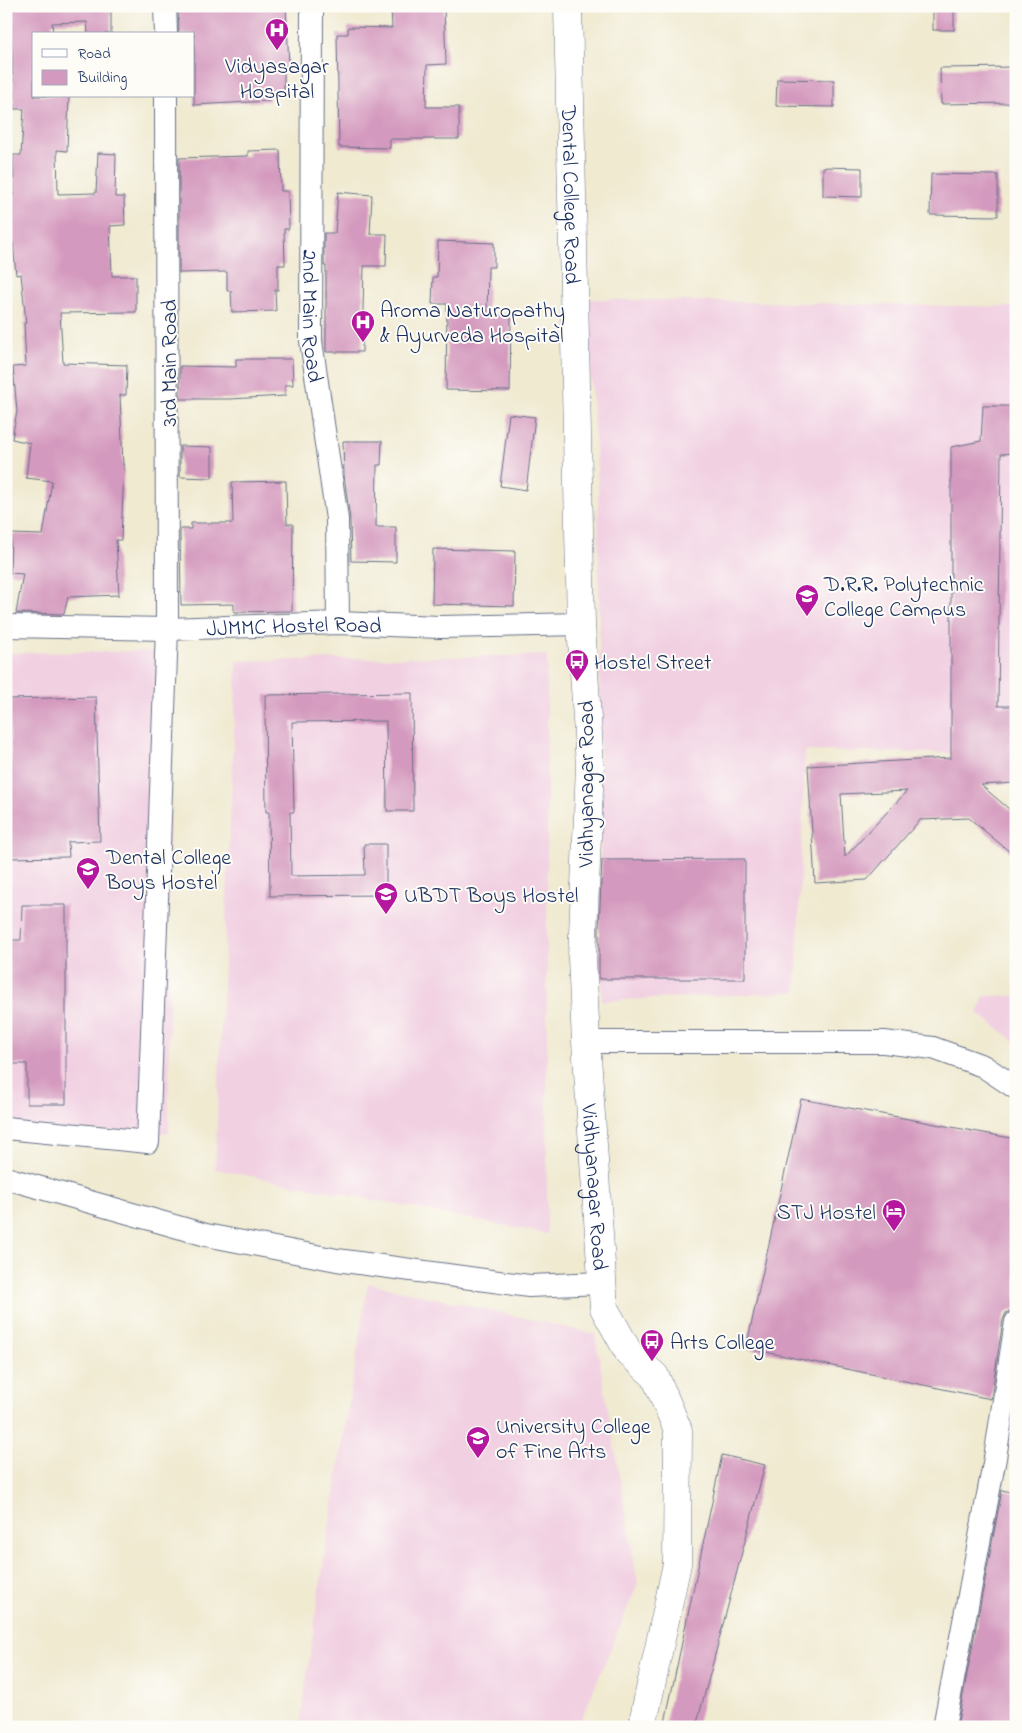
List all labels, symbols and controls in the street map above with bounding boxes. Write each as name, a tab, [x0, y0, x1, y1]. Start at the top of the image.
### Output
hospital icon: Vidyasagar Hospital	[264, 17, 290, 51]
legend	[32, 32, 195, 98]
text: Road	[78, 43, 111, 65]
place label: Vidyasagar Hospital	[224, 52, 329, 109]
text: Building	[77, 67, 127, 90]
street label: Dental College Road	[551, 104, 587, 285]
street label: 2nd Main Road	[292, 249, 330, 385]
place label: Aroma Naturopathy & Ayurveda Hospital	[380, 296, 565, 354]
street label: 3rd Main Road	[155, 299, 187, 427]
hospital icon: Aroma Naturopathy & Ayurveda Hospital	[350, 309, 376, 343]
place label: D.R.R. Polytechnic College Campus	[823, 570, 984, 628]
school or university icon: D.R.R. Polytechnic College Campus	[794, 583, 820, 617]
street label: JJMMC Hostel Road	[206, 610, 382, 647]
bus stop icon: Hostel Street	[564, 648, 590, 682]
place label: Hostel Street	[594, 648, 712, 680]
street label: Vidhyanagar Road	[572, 700, 605, 869]
place label: Dental College Boys Hostel	[105, 843, 231, 901]
school or university icon: Dental College Boys Hostel	[75, 856, 101, 890]
school or university icon: UBDT Boys Hostel	[373, 881, 399, 915]
place label: UBDT Boys Hostel	[404, 881, 579, 914]
street label: Vidhyanagar Road	[571, 1102, 614, 1272]
place label: STJ Hostel	[777, 1198, 876, 1230]
hotel icon: STJ Hostel	[881, 1198, 907, 1232]
bus stop icon: Arts College	[639, 1328, 665, 1362]
place label: Arts College	[670, 1328, 774, 1361]
place label: University College of Fine Arts	[496, 1412, 651, 1469]
school or university icon: University College of Fine Arts	[465, 1425, 491, 1459]

